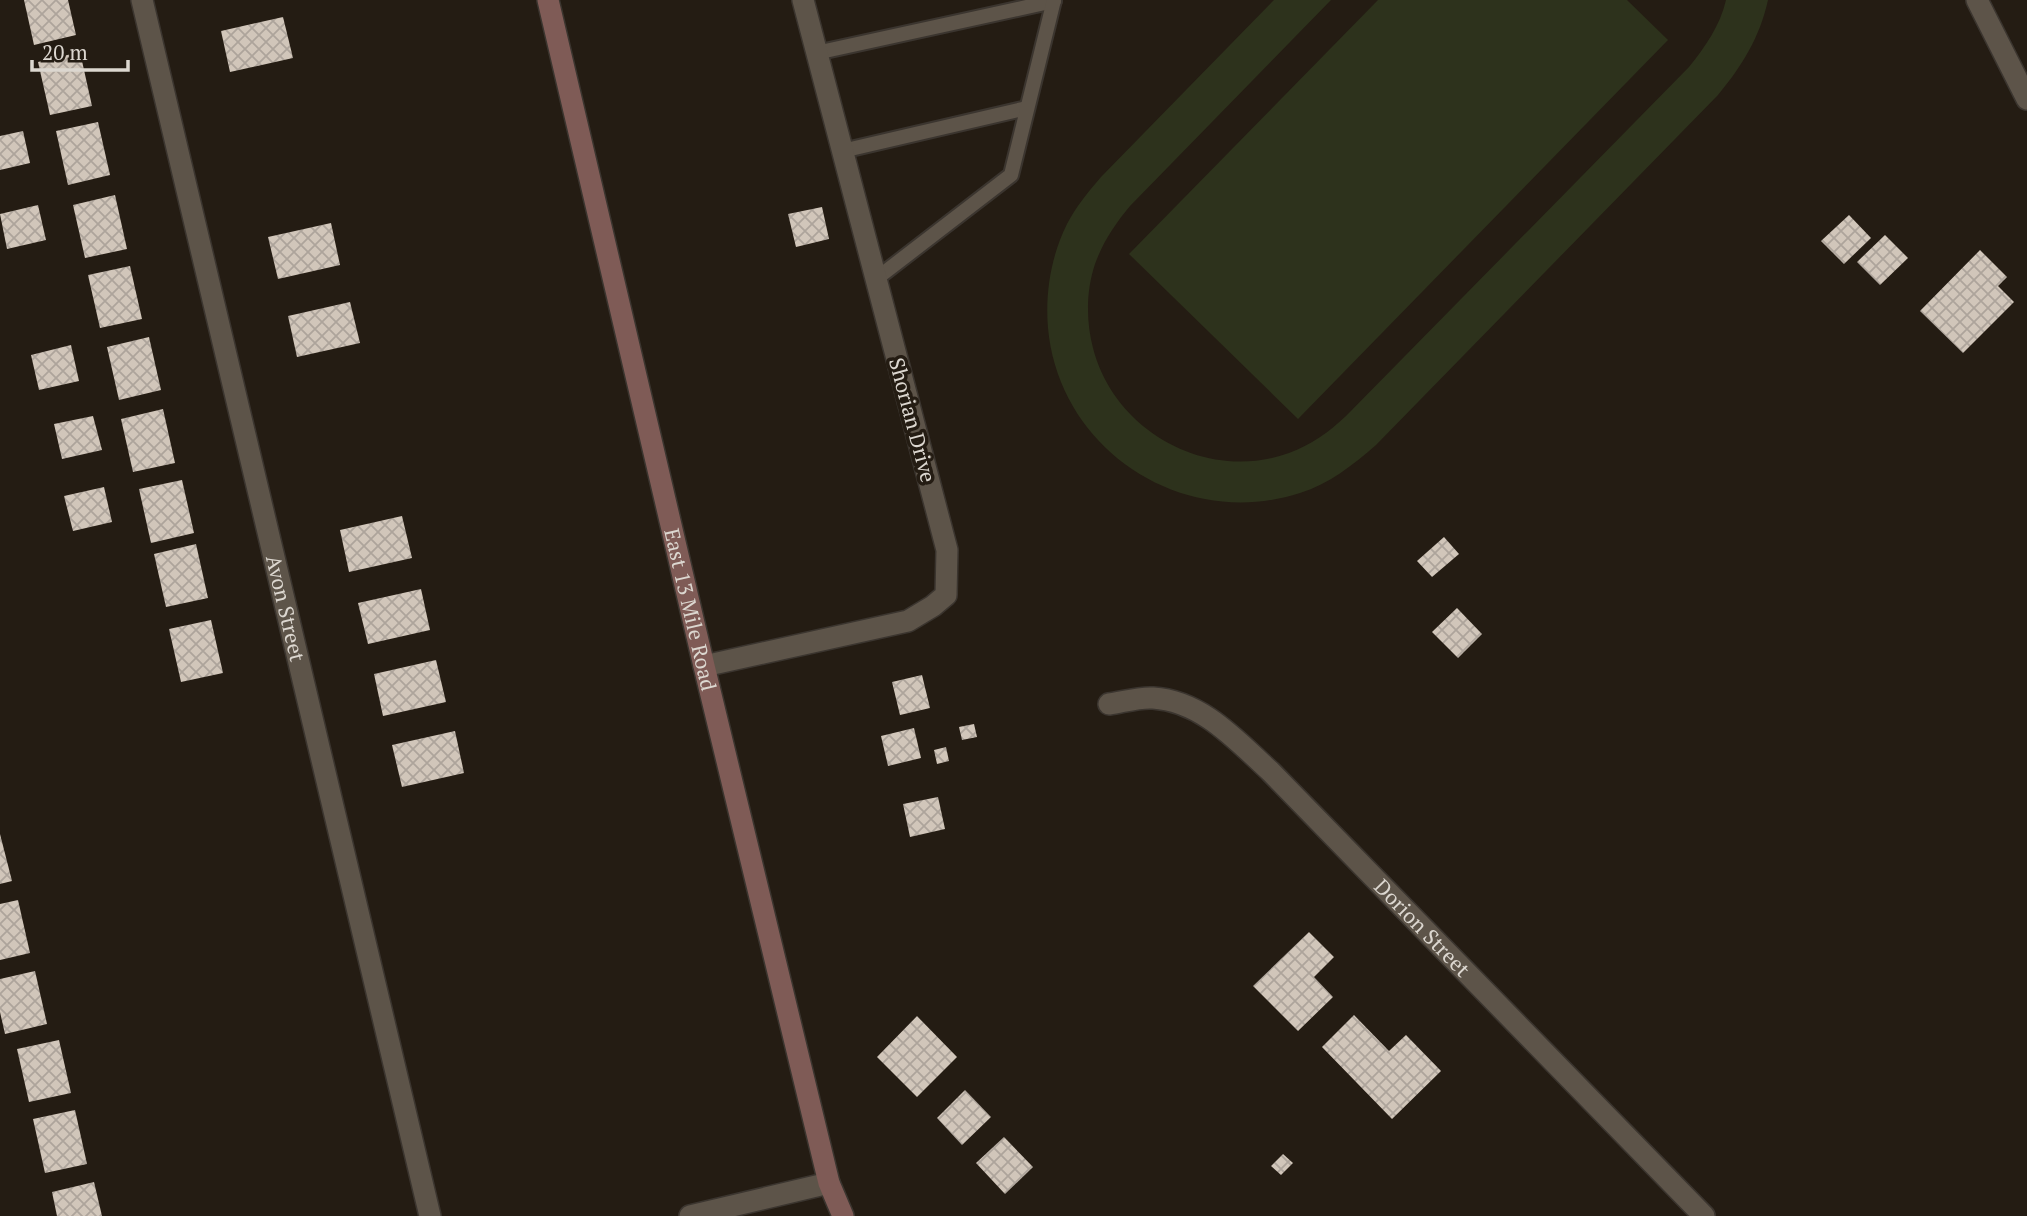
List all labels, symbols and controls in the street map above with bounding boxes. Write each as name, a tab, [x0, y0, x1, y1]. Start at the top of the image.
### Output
scale bar	[32, 28, 128, 72]
text: 20 m	[42, 38, 88, 66]
street label: Shorian Drive	[883, 355, 943, 485]
street label: East 13 Mile Road	[658, 526, 724, 694]
street label: Avon Street	[260, 552, 312, 664]
street label: Dorion Street	[1369, 873, 1477, 983]

